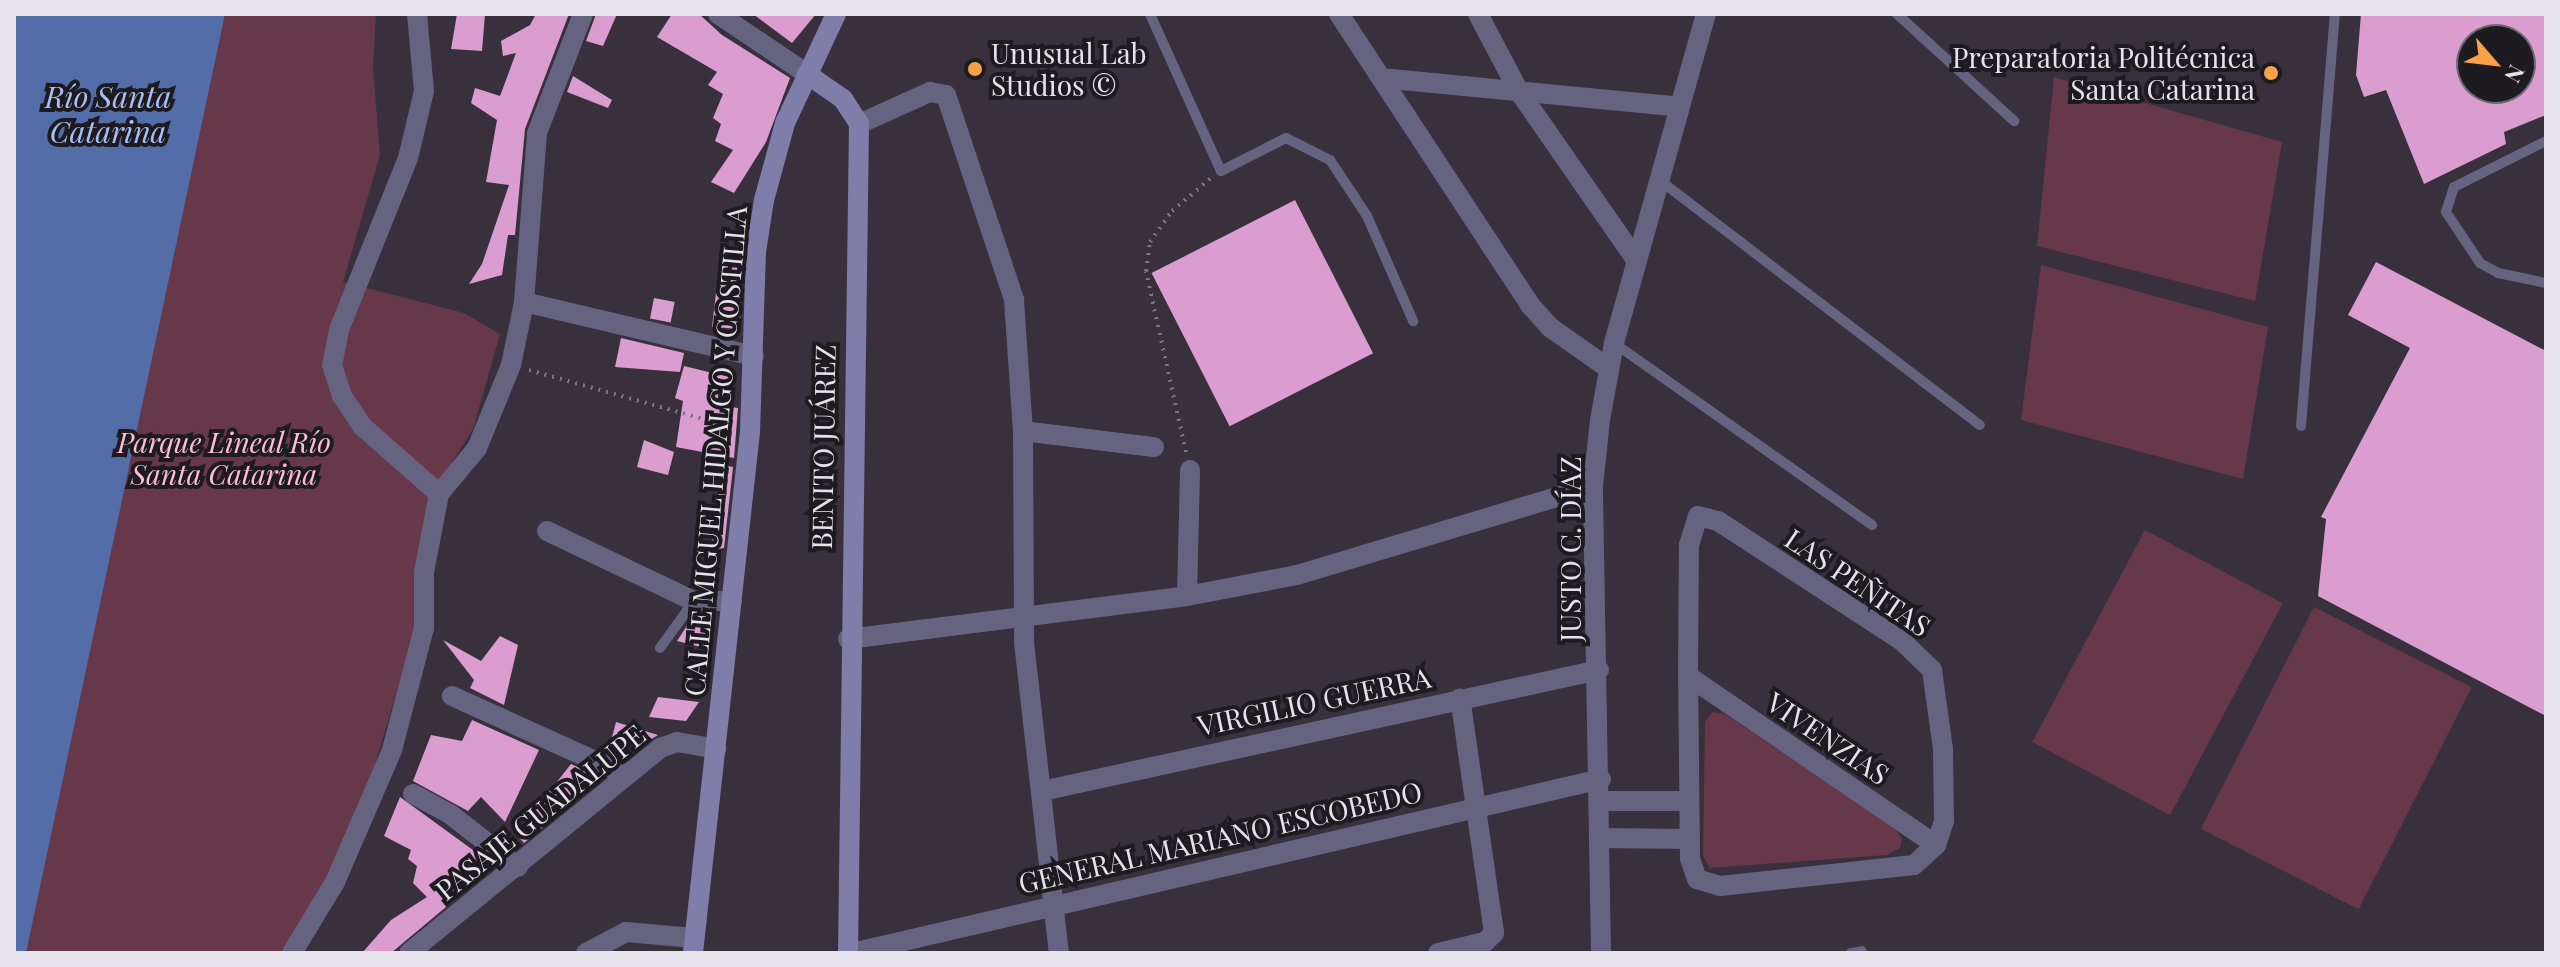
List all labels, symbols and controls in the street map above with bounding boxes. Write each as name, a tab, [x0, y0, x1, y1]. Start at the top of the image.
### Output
north arrow	[2456, 24, 2536, 104]
place label: Unusual Lab Studios ©	[991, 36, 1147, 102]
place label: Preparatoria Politécnica Santa Catarina	[1952, 40, 2255, 106]
marker: Unusual Lab Studios ©	[966, 60, 984, 78]
text: N	[2498, 60, 2532, 88]
marker: Preparatoria Politécnica Santa Catarina	[2262, 64, 2280, 82]
water label: Río Santa Catarina	[45, 78, 171, 148]
street label: CALLE MIGUEL HIDALGO Y COSTILLA	[677, 204, 753, 698]
street label: BENITO JUÁREZ	[804, 344, 842, 550]
park label: Parque Lineal Río Santa Catarina	[117, 425, 331, 491]
street label: JUSTO C. DÍAZ	[1553, 456, 1587, 642]
street label: LAS PEÑITAS	[1779, 521, 1937, 643]
street label: VIRGILIO GUERRA	[1194, 660, 1434, 742]
street label: VIVENZIAS	[1760, 685, 1896, 791]
street label: PASAJE GUADALUPE	[429, 717, 651, 907]
street label: GENERAL MARIANO ESCOBEDO	[1015, 774, 1425, 900]

